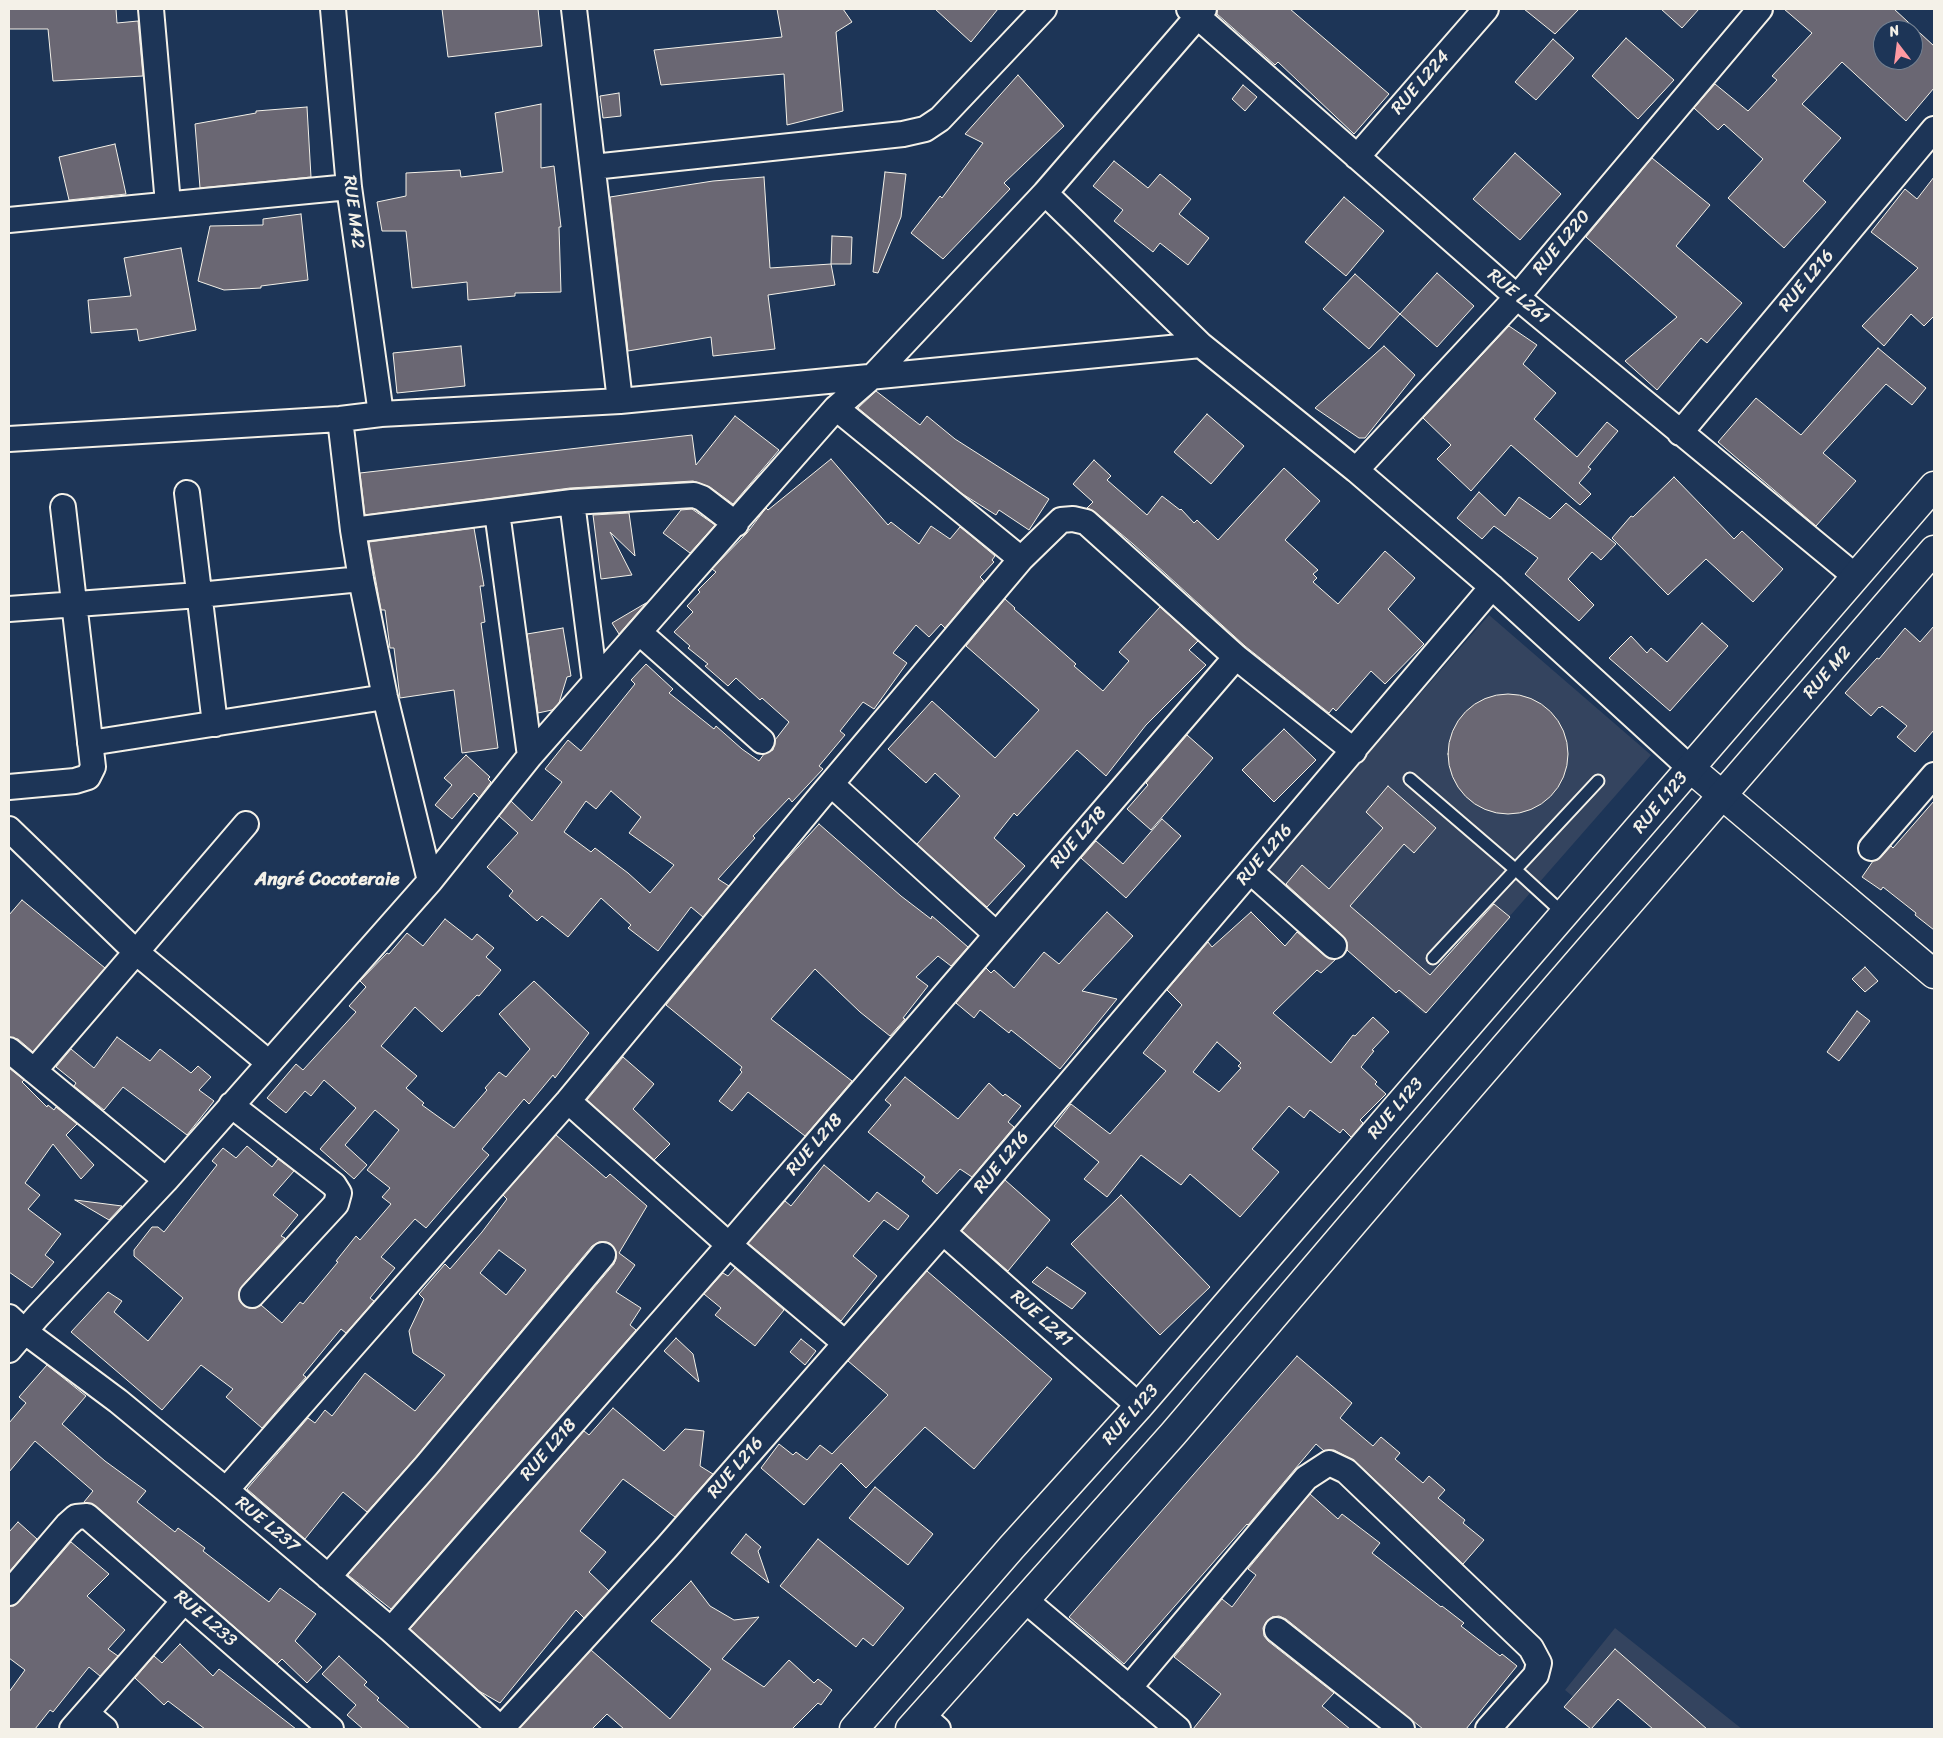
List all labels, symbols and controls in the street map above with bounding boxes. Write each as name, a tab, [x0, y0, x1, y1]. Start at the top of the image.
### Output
text: N	[1886, 18, 1902, 44]
north arrow	[1873, 20, 1923, 70]
street label: RUE L224	[1387, 47, 1455, 119]
street label: RUE M42	[338, 174, 368, 250]
street label: RUE L220	[1529, 206, 1595, 280]
street label: RUE L216	[1775, 246, 1839, 316]
street label: RUE L261	[1483, 265, 1553, 329]
street label: RUE M2	[1799, 642, 1857, 704]
street label: RUE L123	[1629, 768, 1693, 838]
street label: RUE L218	[1046, 803, 1112, 873]
street label: RUE L216	[1233, 820, 1297, 890]
district label: Angré Cocoteraie	[255, 869, 399, 891]
street label: RUE L123	[1364, 1074, 1428, 1144]
street label: RUE L218	[782, 1110, 848, 1180]
street label: RUE L216	[970, 1128, 1034, 1198]
street label: RUE L241	[1006, 1286, 1076, 1352]
street label: RUE L123	[1098, 1380, 1164, 1450]
street label: RUE L218	[516, 1415, 582, 1485]
street label: RUE L216	[704, 1433, 768, 1503]
street label: RUE L237	[231, 1492, 303, 1558]
street label: RUE L233	[169, 1586, 241, 1652]

